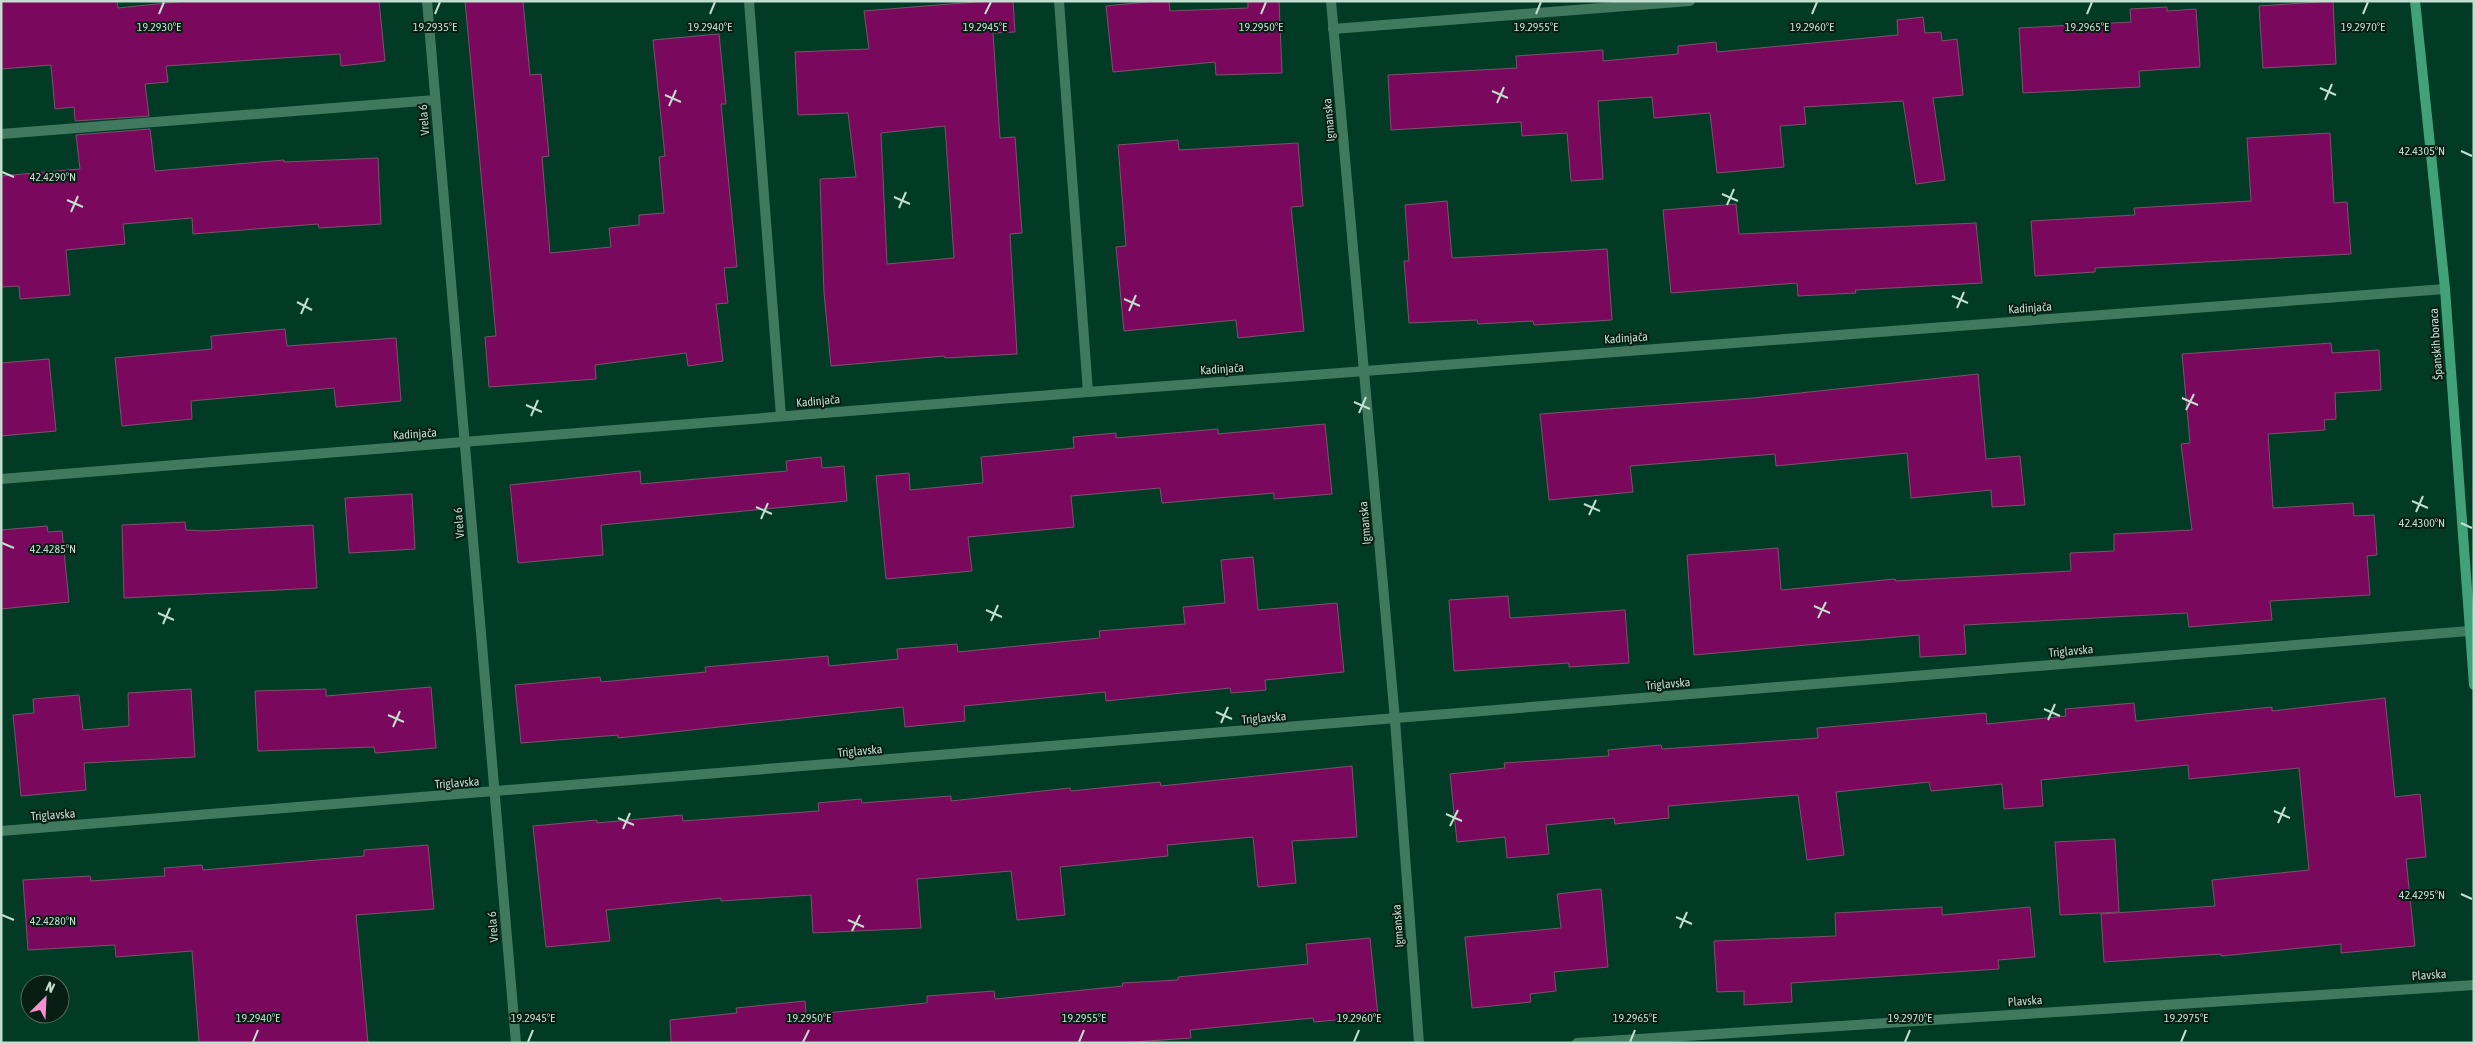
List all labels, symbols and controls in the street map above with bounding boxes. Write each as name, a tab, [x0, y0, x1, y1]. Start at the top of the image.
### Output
text: 19.2930°E	[137, 20, 181, 34]
text: 19.2935°E	[413, 20, 457, 34]
text: 19.2940°E	[688, 20, 732, 34]
text: 19.2945°E	[963, 20, 1007, 34]
text: 19.2950°E	[1239, 20, 1283, 34]
text: 19.2955°E	[1514, 20, 1558, 34]
text: 19.2960°E	[1790, 20, 1834, 34]
text: 19.2965°E	[2065, 20, 2109, 34]
text: 19.2970°E	[2341, 20, 2385, 34]
street label: Igmanska	[1320, 98, 1338, 142]
street label: Vrela 6	[416, 104, 432, 136]
text: 42.4305°N	[2399, 144, 2445, 158]
text: 42.4290°N	[30, 170, 76, 184]
street label: Kadinjača	[2008, 299, 2052, 317]
street label: Španskih boraca	[2427, 308, 2445, 380]
street label: Kadinjača	[1604, 329, 1648, 347]
street label: Kadinjača	[1200, 360, 1244, 378]
street label: Kadinjača	[796, 392, 840, 410]
street label: Kadinjača	[393, 425, 437, 443]
street label: Igmanska	[1356, 501, 1374, 545]
street label: Vrela 6	[451, 507, 467, 539]
text: 42.4300°N	[2399, 516, 2445, 530]
text: 42.4285°N	[30, 542, 76, 556]
street label: Triglavska	[2048, 642, 2094, 660]
street label: Triglavska	[1645, 675, 1691, 693]
street label: Triglavska	[1241, 709, 1287, 727]
street label: Triglavska	[837, 742, 883, 760]
street label: Triglavska	[434, 774, 480, 792]
street label: Triglavska	[30, 806, 76, 824]
text: 42.4295°N	[2399, 888, 2445, 902]
street label: Igmanska	[1390, 904, 1406, 948]
street label: Vrela 6	[485, 911, 501, 943]
text: 42.4280°N	[30, 914, 76, 928]
street label: Plavska	[2411, 967, 2447, 983]
north arrow	[20, 974, 70, 1024]
text: N	[43, 978, 57, 996]
street label: Plavska	[2007, 993, 2043, 1009]
text: 19.2940°E	[236, 1011, 280, 1025]
text: 19.2945°E	[511, 1011, 555, 1025]
text: 19.2950°E	[787, 1011, 831, 1025]
text: 19.2955°E	[1062, 1011, 1106, 1025]
text: 19.2960°E	[1337, 1011, 1381, 1025]
text: 19.2965°E	[1613, 1011, 1657, 1025]
text: 19.2970°E	[1888, 1011, 1932, 1025]
text: 19.2975°E	[2164, 1011, 2208, 1025]

